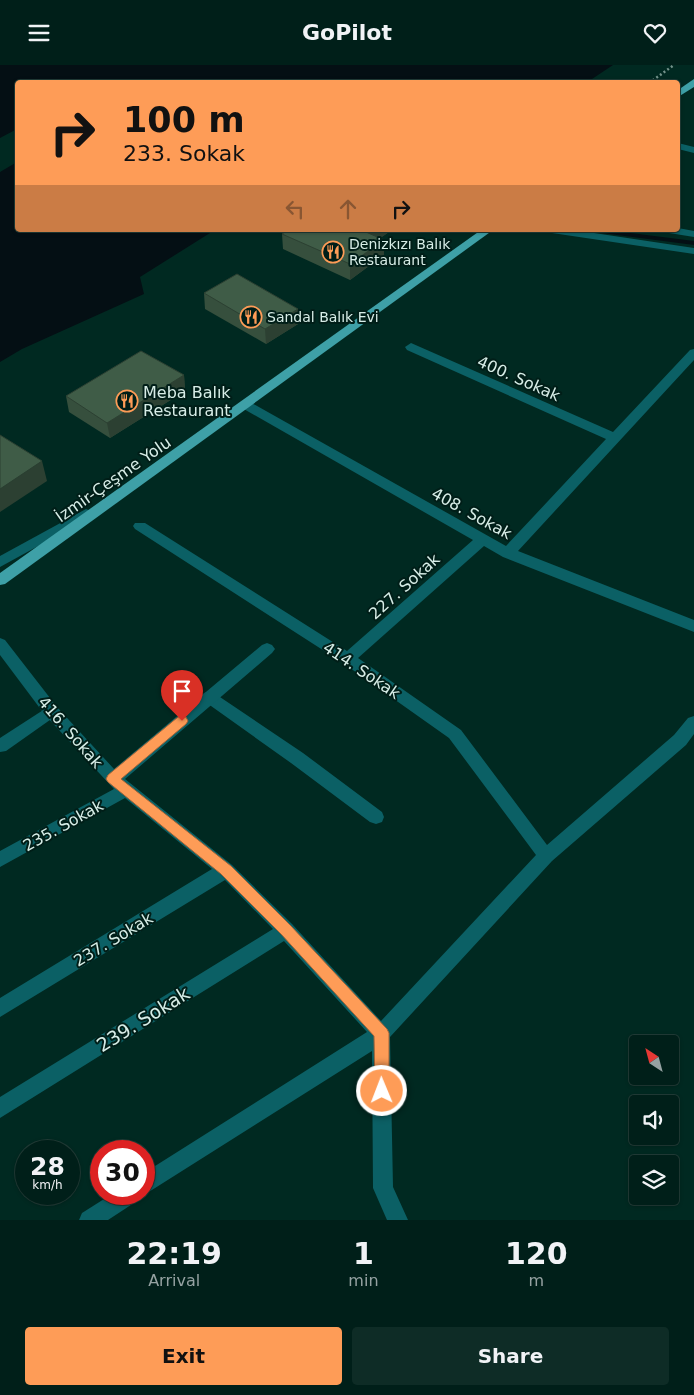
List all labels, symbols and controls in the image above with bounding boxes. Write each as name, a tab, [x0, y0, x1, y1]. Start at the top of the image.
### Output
icon: menu	[25, 19, 53, 47]
icon: heart	[641, 19, 669, 47]
text: GoPilot	[302, 20, 392, 45]
icon: right	[40, 100, 105, 165]
text: 100 m	[123, 100, 245, 140]
text: 233. Sokak	[123, 141, 245, 166]
icon: left	[281, 195, 309, 223]
icon: ahead	[334, 195, 362, 223]
icon: right	[387, 195, 415, 223]
place label: Denizkızı Balık Restaurant	[349, 236, 451, 268]
restaurant icon: Denizkızı Balık Restaurant	[321, 240, 345, 264]
restaurant icon: Sandal Balık Evi	[239, 305, 263, 329]
place label: Sandal Balık Evi	[267, 309, 379, 325]
street label: 400. Sokak	[474, 352, 564, 405]
place label: Meba Balık Restaurant	[143, 383, 231, 420]
restaurant icon: Meba Balık Restaurant	[115, 389, 139, 413]
street label: İzmir-Çeşme Yolu	[52, 433, 175, 526]
street label: 408. Sokak	[428, 484, 516, 544]
street label: 227. Sokak	[365, 549, 444, 623]
street label: 414. Sokak	[320, 638, 404, 704]
pin	[161, 670, 203, 721]
icon: arrive	[168, 677, 196, 705]
street label: 416. Sokak	[34, 693, 107, 773]
street label: 235. Sokak	[20, 795, 107, 855]
street label: 237. Sokak	[70, 908, 157, 970]
street label: 239. Sokak	[92, 982, 194, 1056]
north arrow	[629, 1035, 679, 1085]
map controls	[629, 1035, 679, 1205]
position arrow	[355, 1064, 407, 1116]
button: sound	[629, 1095, 679, 1145]
speed limit sign: 30	[90, 1140, 155, 1205]
text: 28	[30, 1152, 65, 1181]
button: layers	[629, 1155, 679, 1205]
text: km/h	[32, 1178, 63, 1192]
text: 22:19	[126, 1236, 222, 1271]
text: 1	[353, 1236, 374, 1271]
text: 120	[505, 1236, 568, 1271]
text: Arrival	[148, 1271, 200, 1290]
text: min	[348, 1271, 379, 1290]
text: m	[528, 1271, 544, 1290]
button: Exit	[25, 1327, 342, 1385]
button: Share	[352, 1327, 669, 1385]

